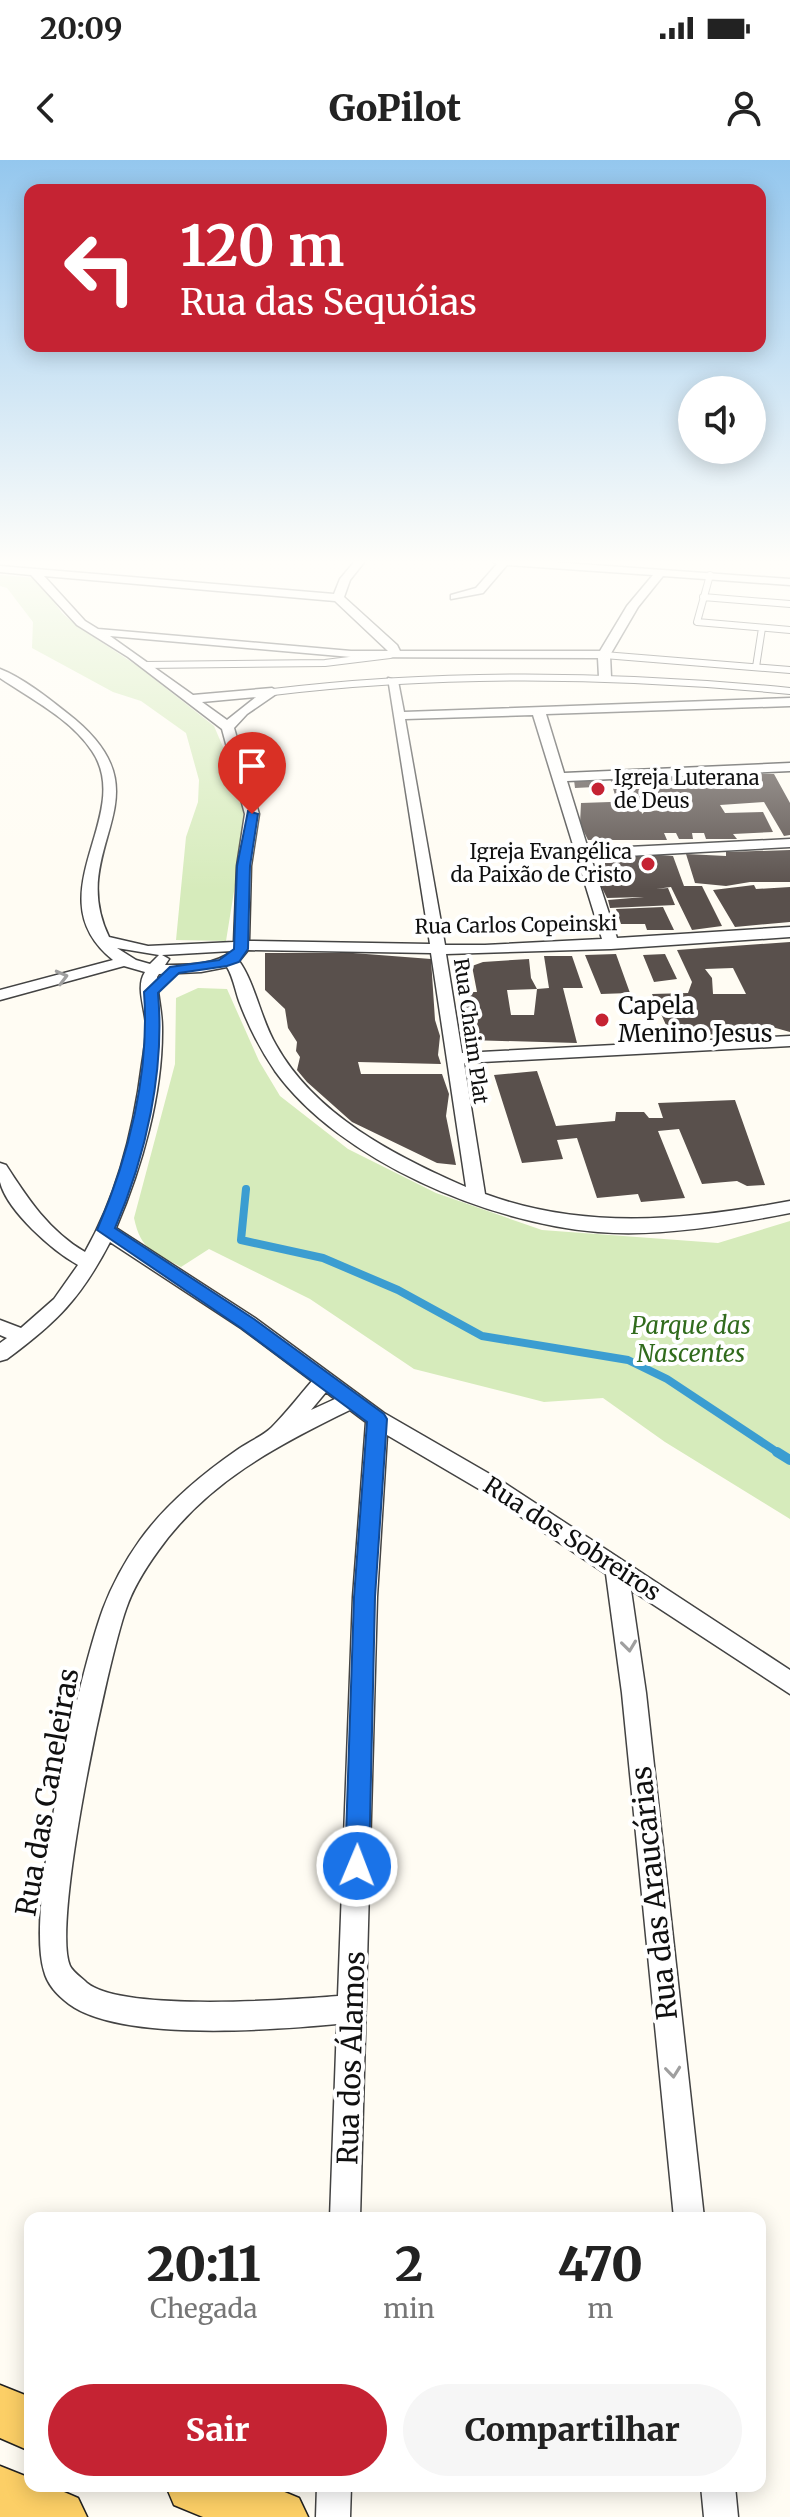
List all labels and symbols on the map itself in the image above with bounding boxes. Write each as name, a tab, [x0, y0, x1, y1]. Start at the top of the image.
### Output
pin	[218, 732, 286, 814]
place label: Igreja Luterana de Deus	[614, 765, 760, 813]
marker: Igreja Luterana de Deus	[589, 780, 607, 798]
place label: Igreja Evangélica da Paixão de Cristo	[451, 839, 632, 887]
marker: Igreja Evangélica da Paixão de Cristo	[639, 855, 657, 873]
street label: Rua Carlos Copeinski	[414, 910, 618, 939]
street label: Rua Chaim Plat	[449, 956, 494, 1106]
one-way arrow	[55, 970, 69, 986]
place label: Capela Menino Jesus	[618, 990, 773, 1049]
marker: Capela Menino Jesus	[593, 1011, 611, 1029]
park label: Parque das Nascentes	[631, 1310, 751, 1369]
street label: Rua dos Sobreiros	[478, 1470, 667, 1607]
one-way arrow	[620, 1640, 637, 1653]
street label: Rua das Caneleiras	[7, 1665, 87, 1919]
street label: Rua das Araucárias	[623, 1764, 685, 2022]
position arrow	[315, 1824, 399, 1908]
street label: Rua dos Álamos	[329, 1951, 373, 2165]
one-way arrow	[664, 2066, 681, 2079]

